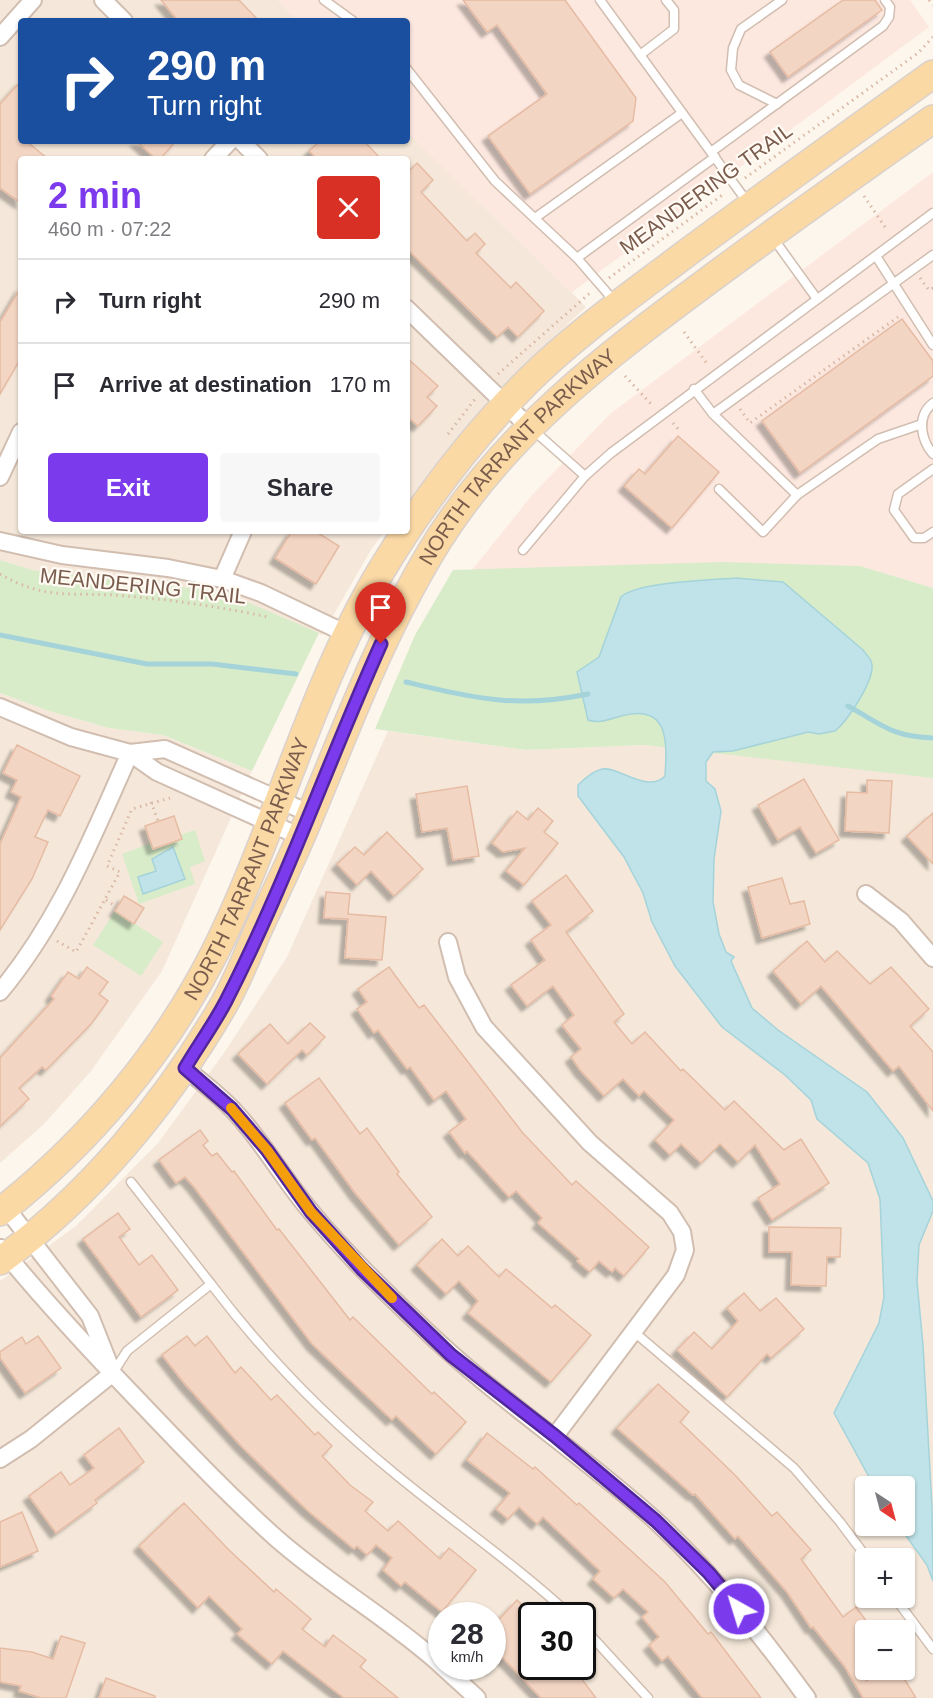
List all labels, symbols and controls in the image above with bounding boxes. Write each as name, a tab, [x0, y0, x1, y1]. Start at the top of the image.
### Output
icon: right	[48, 42, 126, 120]
text: 290 m	[147, 42, 266, 89]
text: Turn right	[147, 91, 262, 121]
street label: MEANDERING TRAIL	[615, 118, 796, 259]
text: 2 min	[48, 175, 142, 216]
button: close	[317, 176, 380, 239]
text: 460 m · 07:22	[48, 218, 171, 240]
icon: right	[48, 285, 81, 318]
text: Turn right	[99, 288, 201, 313]
text: 290 m	[319, 288, 380, 313]
street label: NORTH TARRANT PARKWAY	[414, 344, 620, 569]
icon: arrive	[48, 369, 81, 402]
text: Arrive at destination	[99, 372, 312, 397]
text: 170 m	[330, 372, 391, 397]
button: Exit	[48, 453, 208, 522]
button: Share	[220, 453, 380, 522]
street label: MEANDERING TRAIL	[39, 563, 247, 608]
pin	[355, 582, 406, 644]
icon: arrive	[364, 591, 397, 624]
street label: NORTH TARRANT PARKWAY	[179, 734, 313, 1004]
north arrow	[855, 1476, 915, 1536]
map controls	[855, 1476, 915, 1680]
button: +	[855, 1548, 915, 1608]
position arrow	[707, 1577, 771, 1641]
speed limit sign: 30	[518, 1602, 596, 1680]
text: 28	[450, 1617, 484, 1650]
button: −	[855, 1620, 915, 1680]
text: km/h	[451, 1648, 483, 1665]

